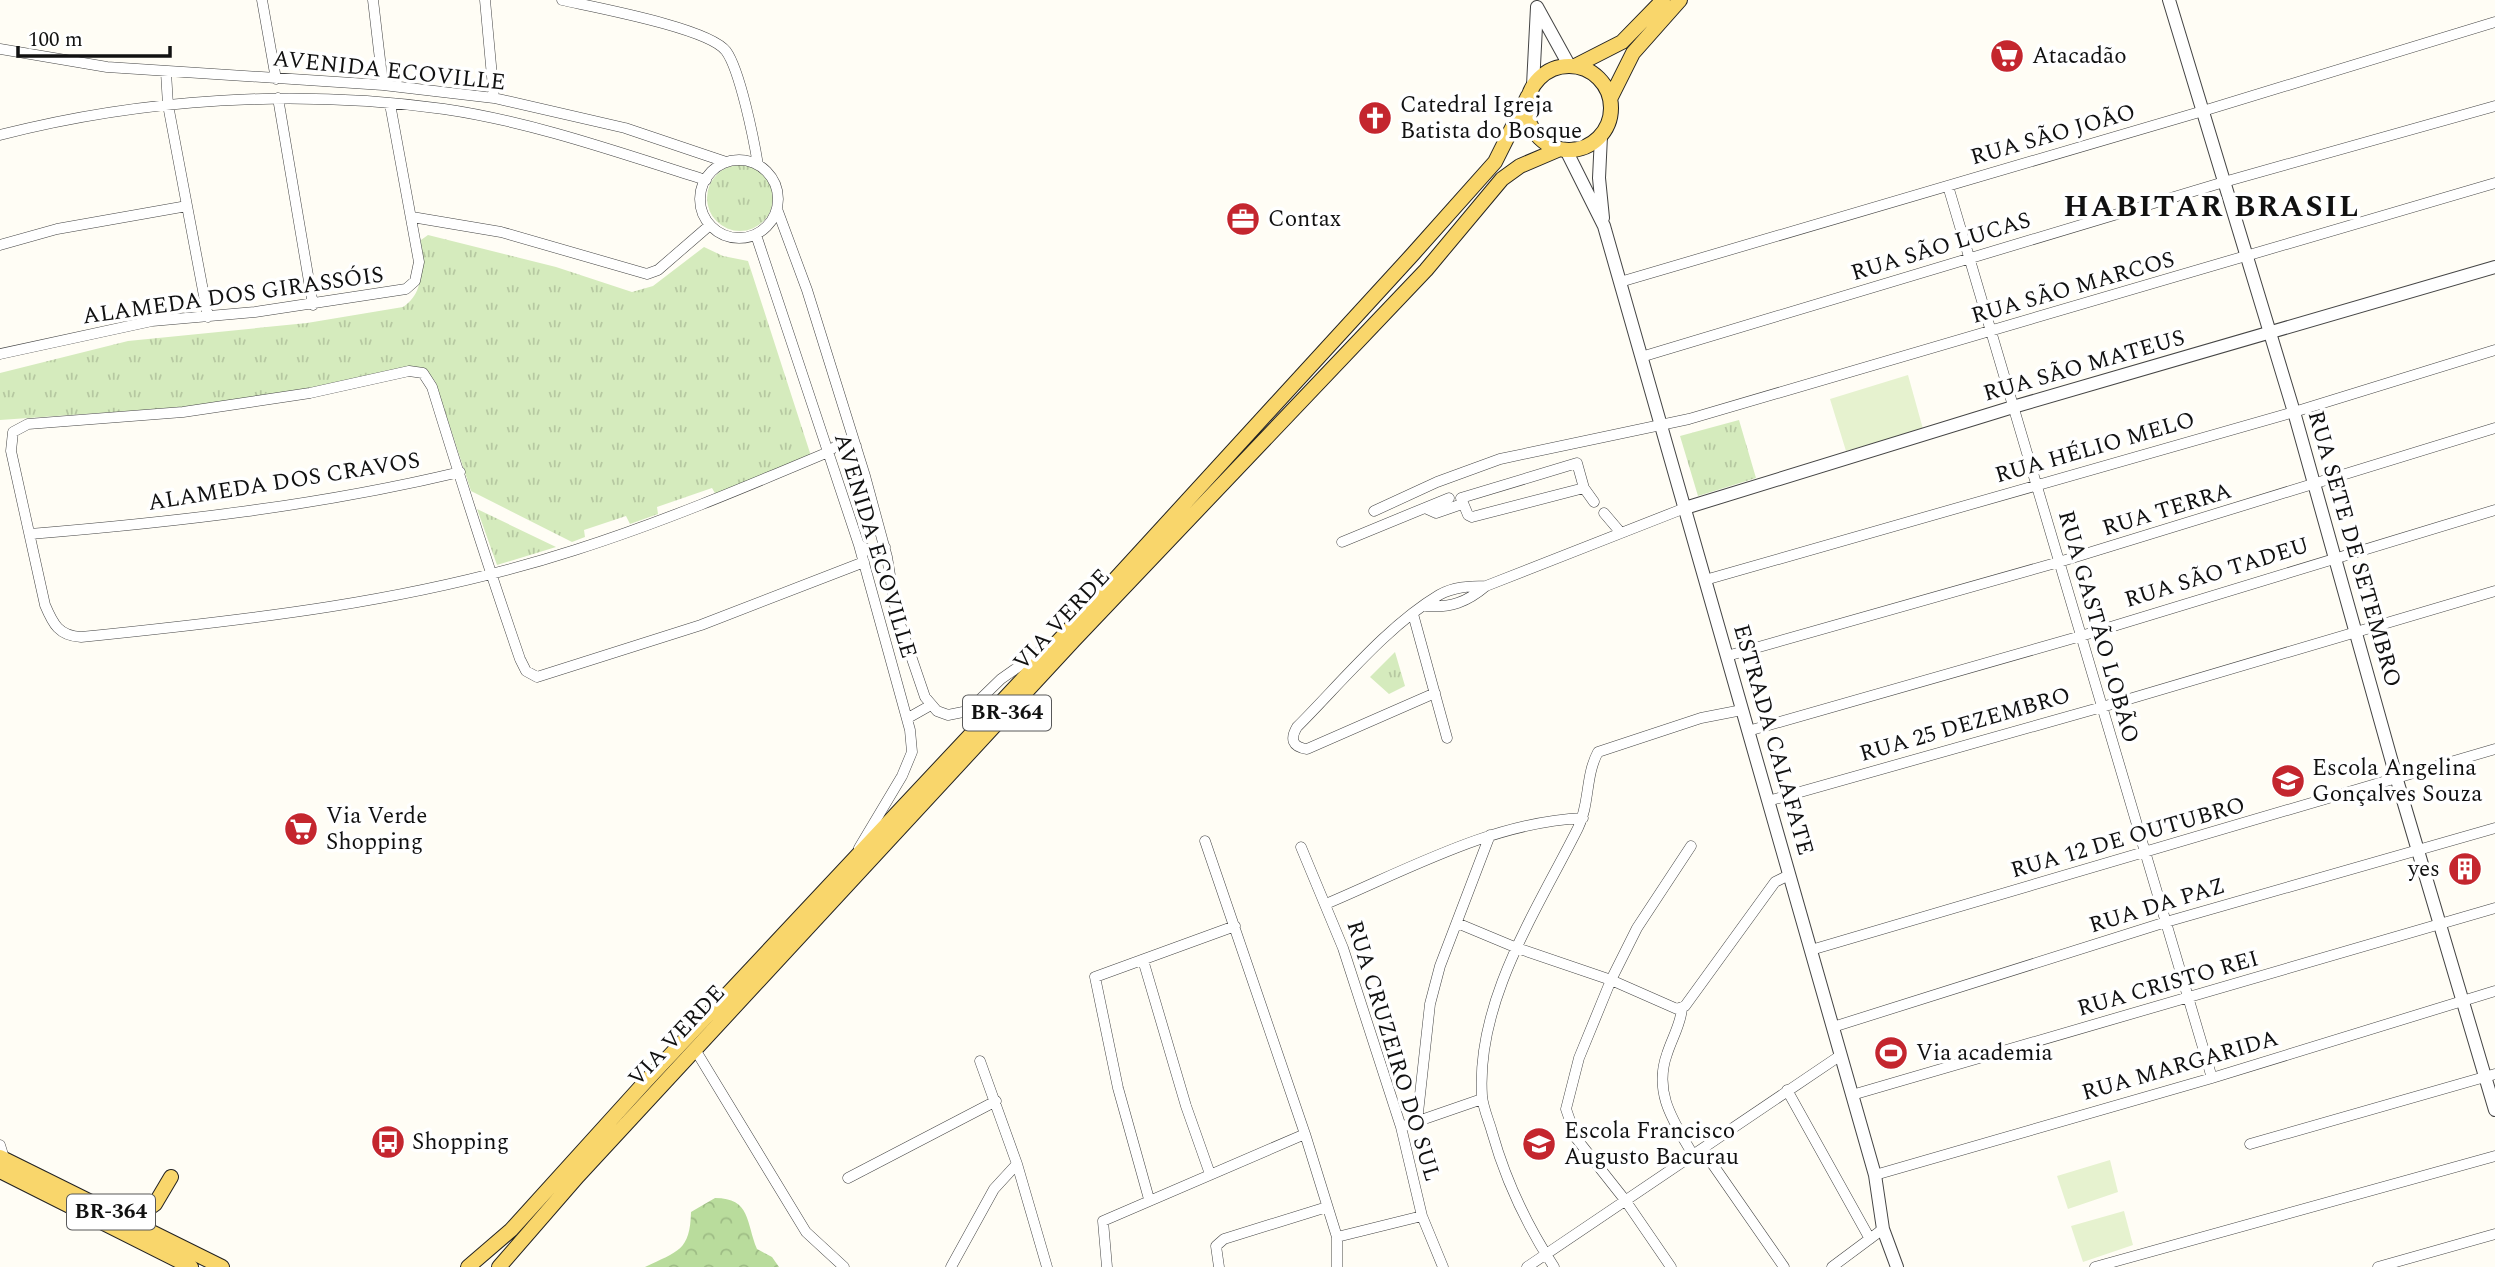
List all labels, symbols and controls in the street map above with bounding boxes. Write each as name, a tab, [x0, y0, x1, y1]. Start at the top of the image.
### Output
scale bar	[18, 14, 170, 58]
text: 100 m	[28, 24, 83, 56]
supermarket icon: Atacadão	[1988, 37, 2026, 75]
place label: Atacadão	[2032, 39, 2127, 74]
street label: AVENIDA ECOVILLE	[271, 41, 507, 101]
place label: Catedral Igreja Batista do Bosque	[1400, 88, 1582, 149]
street label: RUA SÃO JOÃO	[1966, 95, 2140, 175]
church icon: Catedral Igreja Batista do Bosque	[1356, 99, 1394, 137]
district label: HABITAR BRASIL	[2064, 184, 2360, 230]
office icon: Contax	[1224, 200, 1262, 238]
place label: Contax	[1268, 202, 1341, 237]
street label: RUA SÃO LUCAS	[1847, 203, 2035, 291]
street label: RUA SÃO MARCOS	[1967, 242, 2179, 334]
street label: ALAMEDA DOS GIRASSÓIS	[80, 258, 386, 334]
street label: RUA SÃO MATEUS	[1979, 320, 2189, 412]
street label: RUA HÉLIO MELO	[1991, 403, 2199, 493]
street label: RUA SETE DE SETEMBRO	[2298, 407, 2410, 691]
street label: AVENIDA ECOVILLE	[824, 429, 926, 663]
street label: ALAMEDA DOS CRAVOS	[146, 443, 422, 521]
street label: RUA TERRA	[2098, 474, 2236, 546]
street label: RUA GASTÃO LOBÃO	[2048, 506, 2148, 748]
street label: RUA SÃO TADEU	[2120, 528, 2314, 618]
street label: VIA VERDE	[1005, 561, 1119, 679]
street label: ESTRADA CALAFATE	[1723, 620, 1823, 860]
street label: RUA 25 DEZEMBRO	[1855, 678, 2075, 772]
road number: BR-364	[963, 696, 1051, 730]
place label: Escola Angelina Gonçalves Souza	[2312, 751, 2483, 812]
school or university icon: Escola Angelina Gonçalves Souza	[2269, 762, 2307, 800]
street label: RUA 12 DE OUTUBRO	[2007, 788, 2249, 888]
place label: Via Verde Shopping	[326, 799, 427, 860]
supermarket icon: Via Verde Shopping	[282, 810, 320, 848]
building icon: yes	[2446, 850, 2484, 888]
place label: yes	[2407, 852, 2440, 887]
street label: RUA DA PAZ	[2085, 869, 2229, 943]
street label: RUA CRUZEIRO DO SUL	[1337, 916, 1449, 1186]
street label: RUA CRISTO REI	[2073, 941, 2263, 1027]
street label: VIA VERDE	[620, 977, 734, 1095]
street label: RUA MARGARIDA	[2078, 1021, 2282, 1111]
sports icon: Via academia	[1872, 1034, 1910, 1072]
place label: Via academia	[1916, 1036, 2053, 1071]
place label: Escola Francisco Augusto Bacurau	[1564, 1114, 1739, 1175]
bus stop icon: Shopping	[369, 1123, 407, 1161]
place label: Shopping	[412, 1125, 509, 1160]
school or university icon: Escola Francisco Augusto Bacurau	[1520, 1125, 1558, 1163]
road number: BR-364	[67, 1194, 155, 1230]

